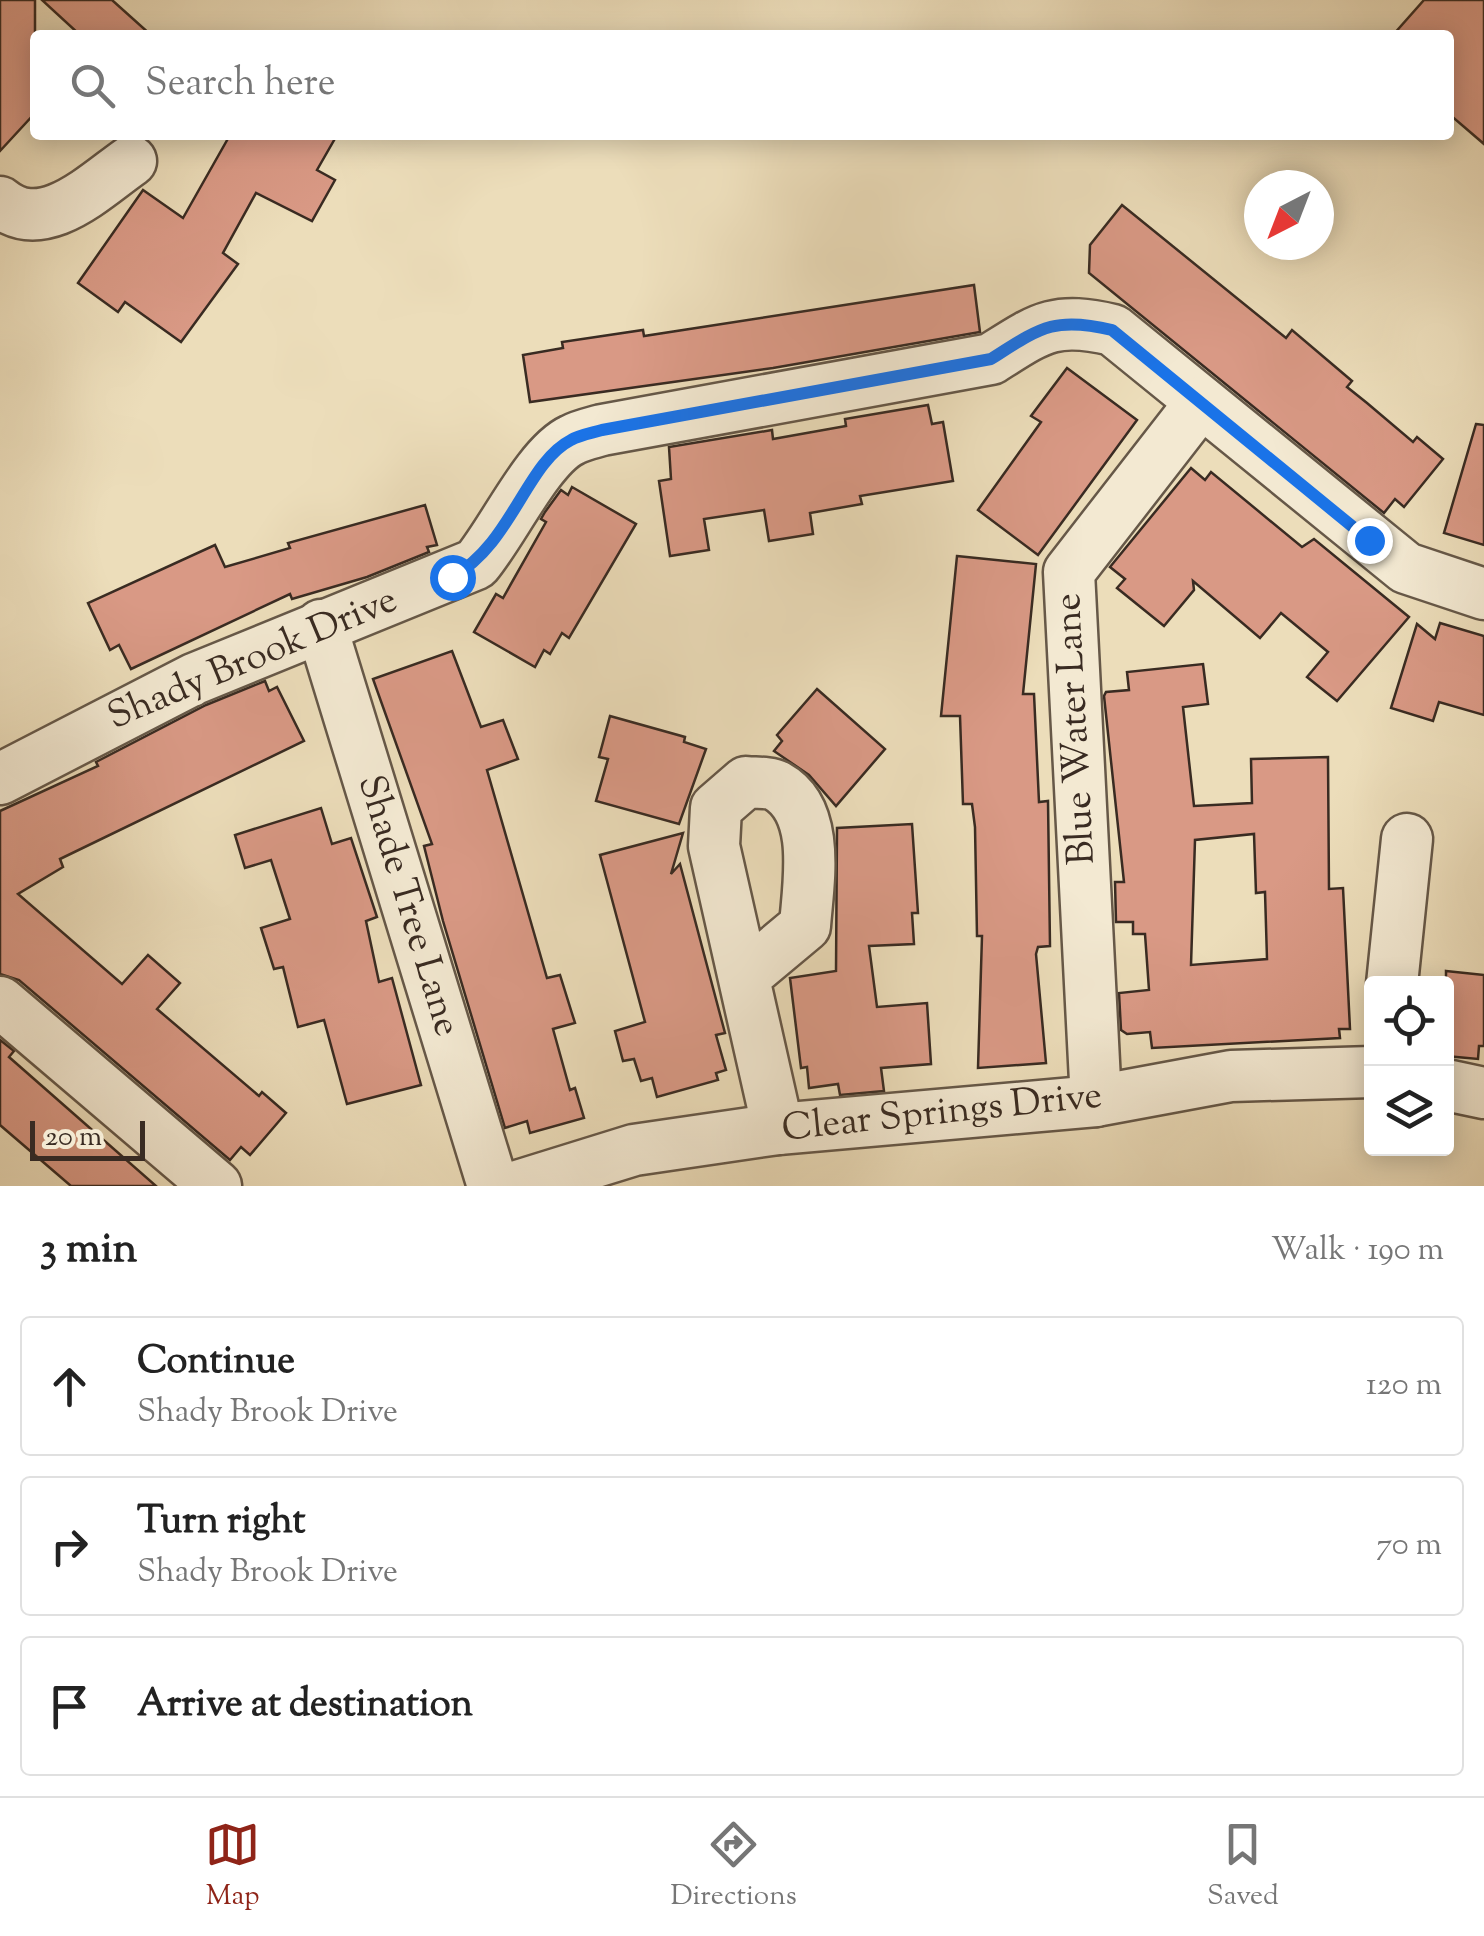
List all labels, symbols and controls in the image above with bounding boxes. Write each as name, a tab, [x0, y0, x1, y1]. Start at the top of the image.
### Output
search box	[30, 30, 1454, 140]
icon: search	[65, 58, 120, 113]
text: Search here	[145, 58, 336, 112]
north arrow	[1244, 170, 1334, 260]
route end	[1347, 518, 1393, 564]
route start	[430, 555, 476, 601]
street label: Shady Brook Drive	[100, 575, 406, 745]
street label: Blue Water Lane	[1043, 592, 1111, 866]
street label: Shade Tree Lane	[342, 769, 472, 1043]
map controls	[1364, 976, 1454, 1156]
button: locate	[1364, 976, 1454, 1066]
button: layers	[1364, 1066, 1454, 1156]
street label: Clear Springs Drive	[779, 1070, 1105, 1158]
scale bar	[30, 1116, 145, 1160]
text: 20 m	[45, 1118, 102, 1158]
text: 3 min	[40, 1221, 137, 1281]
text: Walk · 190 m	[1271, 1228, 1444, 1274]
text: Continue	[137, 1336, 295, 1390]
icon: ahead	[42, 1359, 97, 1414]
text: 120 m	[1366, 1363, 1442, 1409]
text: Shady Brook Drive	[137, 1390, 398, 1436]
text: Turn right	[137, 1496, 305, 1550]
icon: right	[42, 1519, 97, 1574]
text: 70 m	[1376, 1523, 1442, 1569]
text: Shady Brook Drive	[137, 1550, 398, 1596]
icon: arrive	[42, 1679, 97, 1734]
text: Arrive at destination	[137, 1679, 473, 1733]
tab: Map	[205, 1817, 260, 1917]
tab: Directions	[670, 1817, 797, 1917]
tab: Saved	[1207, 1817, 1279, 1917]

